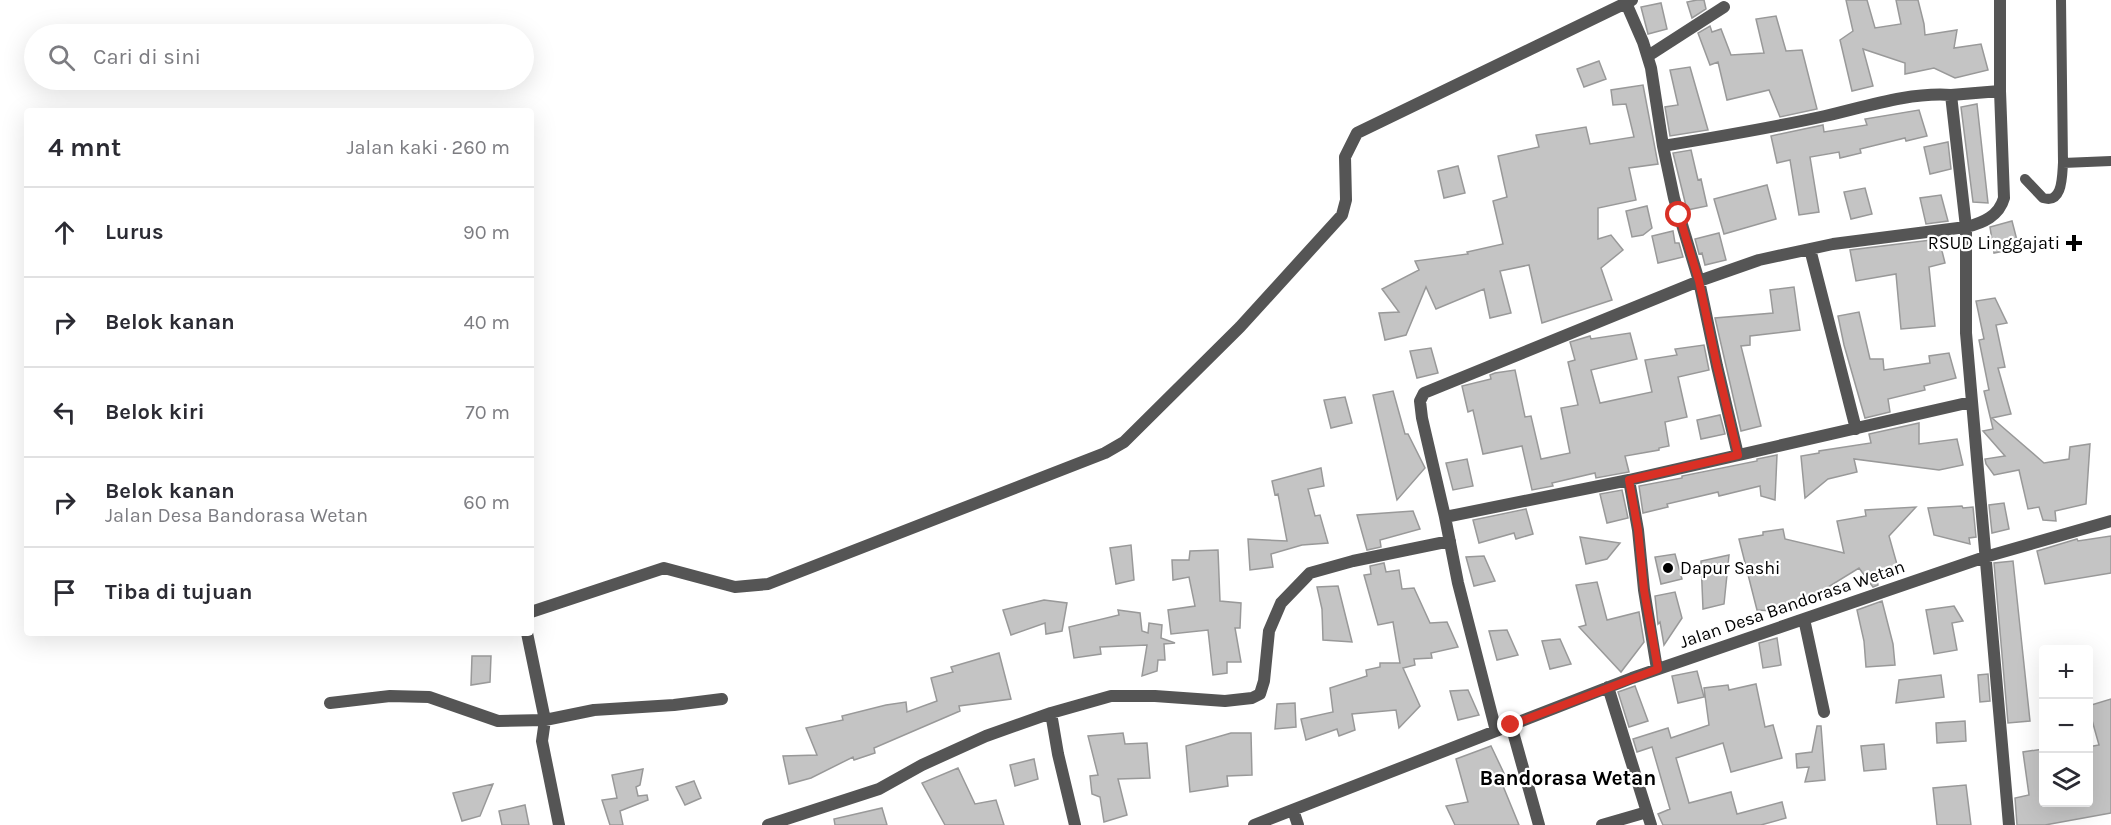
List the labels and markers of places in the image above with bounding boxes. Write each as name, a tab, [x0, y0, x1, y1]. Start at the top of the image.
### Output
place label: RSUD Linggajati	[1928, 232, 2060, 254]
marker: RSUD Linggajati	[2065, 234, 2083, 252]
place label: Dapur Sashi	[1680, 557, 1780, 579]
marker: Dapur Sashi	[1661, 561, 1675, 575]

